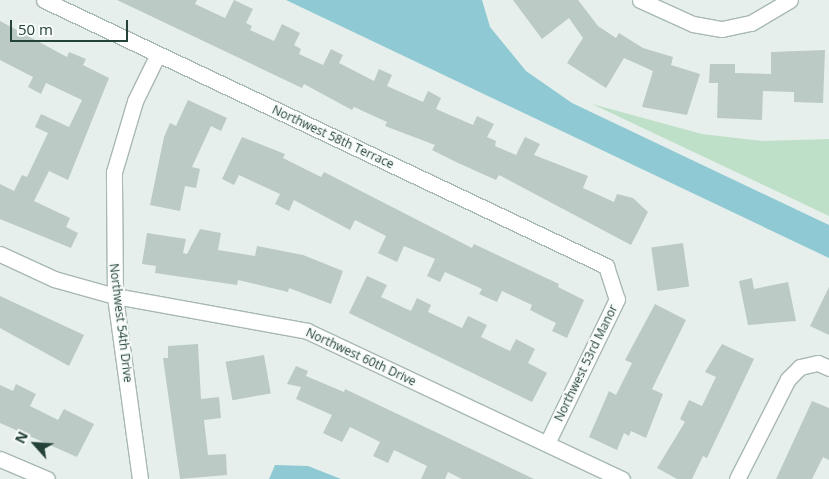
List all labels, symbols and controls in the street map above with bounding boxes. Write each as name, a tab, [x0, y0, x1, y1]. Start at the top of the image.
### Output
scale bar	[12, 10, 130, 42]
text: 50 m	[18, 19, 53, 39]
street label: Northwest 58th Terrace	[270, 102, 396, 172]
street label: Northwest 54th Drive	[107, 263, 135, 383]
street label: Northwest 53rd Manor	[551, 302, 621, 424]
street label: Northwest 60th Drive	[304, 325, 418, 389]
north arrow	[10, 419, 60, 469]
text: N	[10, 428, 32, 446]

